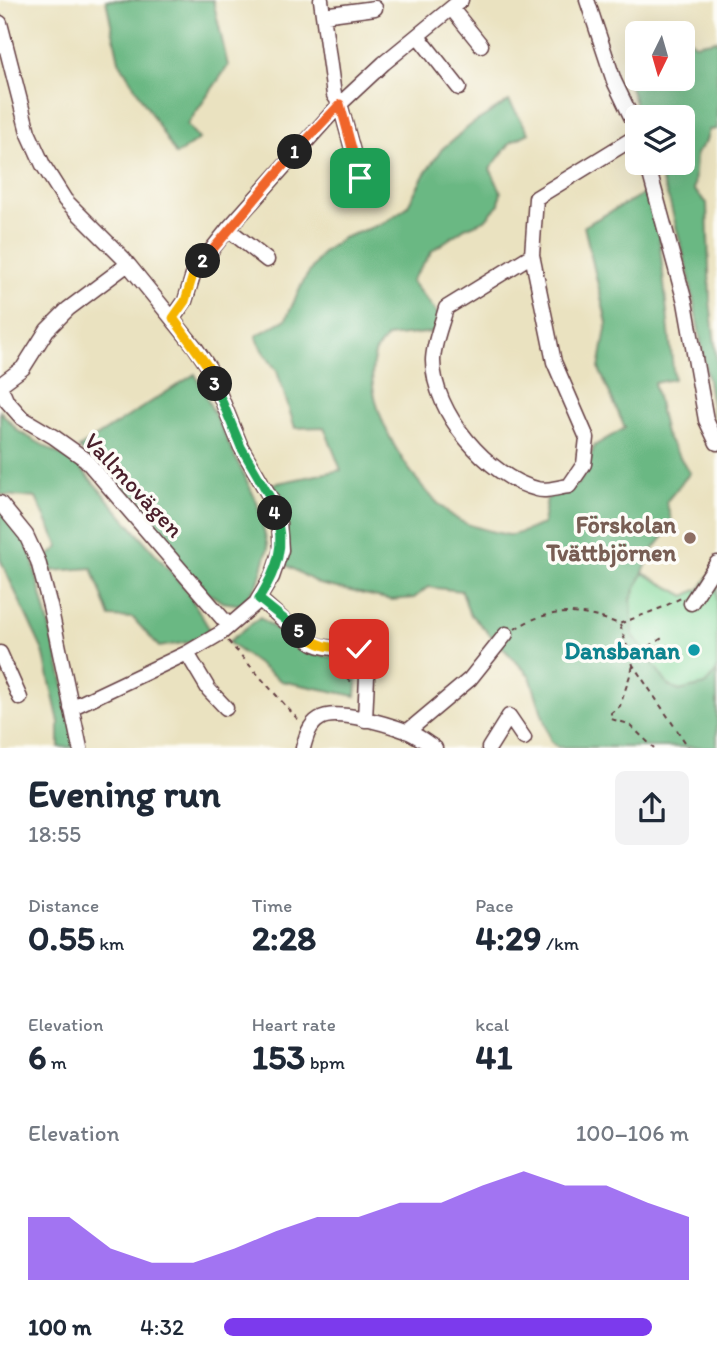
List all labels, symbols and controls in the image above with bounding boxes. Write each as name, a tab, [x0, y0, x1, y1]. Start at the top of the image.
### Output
north arrow	[625, 21, 695, 91]
map controls	[625, 21, 695, 175]
button: layers	[625, 105, 695, 175]
pin: 1	[278, 134, 312, 170]
text: 1	[290, 140, 299, 163]
pin	[330, 148, 390, 208]
icon: arrive	[341, 159, 379, 197]
pin: 2	[186, 244, 220, 278]
text: 2	[198, 249, 208, 272]
pin: 3	[198, 366, 232, 402]
text: 3	[209, 372, 220, 395]
street label: Vallmovägen	[78, 427, 190, 544]
pin: 4	[258, 496, 292, 530]
text: 4	[269, 501, 280, 524]
place label: Förskolan Tvättbjörnen	[545, 510, 676, 568]
marker: Förskolan Tvättbjörnen	[682, 530, 698, 546]
pin: 5	[282, 614, 316, 648]
text: 5	[294, 619, 303, 642]
pin	[329, 619, 389, 679]
icon: check	[340, 630, 378, 668]
place label: Dansbanan	[564, 636, 680, 665]
marker: Dansbanan	[686, 642, 702, 658]
text: Evening run	[28, 771, 221, 817]
button: share	[615, 771, 689, 845]
text: 18:55	[28, 820, 81, 848]
text: Distance	[28, 894, 99, 917]
text: Time	[252, 894, 292, 917]
text: Pace	[475, 894, 513, 917]
text: 0.55	[28, 917, 95, 959]
text: 2:28	[252, 917, 316, 959]
text: 4:29	[475, 917, 542, 959]
text: km	[95, 932, 124, 955]
text: /km	[542, 932, 579, 955]
text: Elevation	[28, 1013, 104, 1036]
text: Heart rate	[252, 1013, 336, 1036]
text: kcal	[475, 1013, 509, 1036]
text: 6	[28, 1036, 47, 1078]
text: 153	[252, 1036, 305, 1078]
text: 41	[475, 1036, 513, 1078]
text: m	[47, 1051, 67, 1074]
text: bpm	[305, 1051, 345, 1074]
text: Elevation	[28, 1119, 119, 1147]
text: 100–106 m	[576, 1119, 689, 1147]
text: 100 m	[28, 1313, 92, 1341]
text: 4:32	[140, 1313, 184, 1341]

